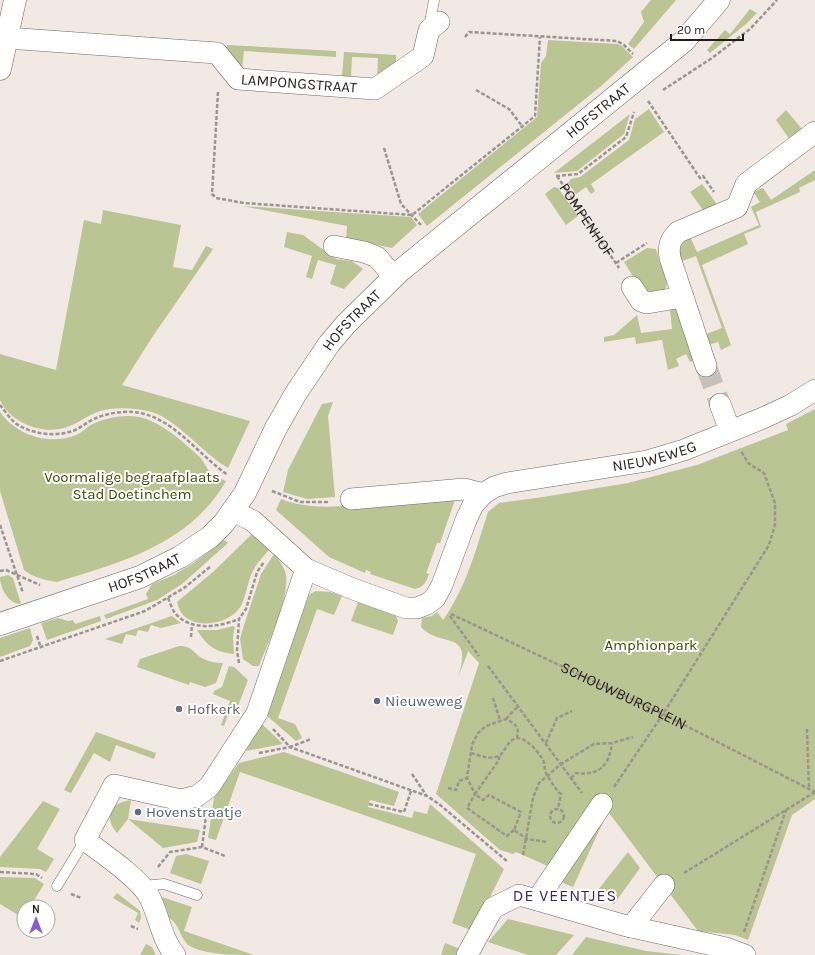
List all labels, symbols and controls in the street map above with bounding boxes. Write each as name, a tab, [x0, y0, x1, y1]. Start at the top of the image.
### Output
scale bar	[671, 16, 743, 42]
text: 20 m	[677, 23, 705, 37]
street label: LAMPONGSTRAAT	[240, 70, 358, 97]
street label: HOFSTRAAT	[562, 79, 634, 142]
street label: POMPENHOF	[555, 180, 618, 260]
street label: HOFSTRAAT	[318, 286, 385, 354]
street label: NIEUWEWEG	[611, 437, 699, 475]
park label: Voormalige begraafplaats Stad Doetinchem	[44, 468, 220, 503]
street label: HOFSTRAAT	[105, 549, 184, 596]
park label: Amphionpark	[604, 636, 698, 654]
street label: SCHOUWBURGPLEIN	[558, 658, 690, 734]
place label: Nieuweweg	[385, 692, 463, 710]
marker: Nieuweweg	[372, 696, 382, 706]
place label: Hofkerk	[187, 700, 240, 718]
marker: Hofkerk	[174, 704, 184, 714]
place label: Hovenstraatje	[146, 803, 242, 821]
marker: Hovenstraatje	[133, 807, 143, 817]
district label: DE VEENTJES	[513, 886, 617, 905]
north arrow	[16, 899, 56, 939]
text: N	[32, 903, 40, 916]

